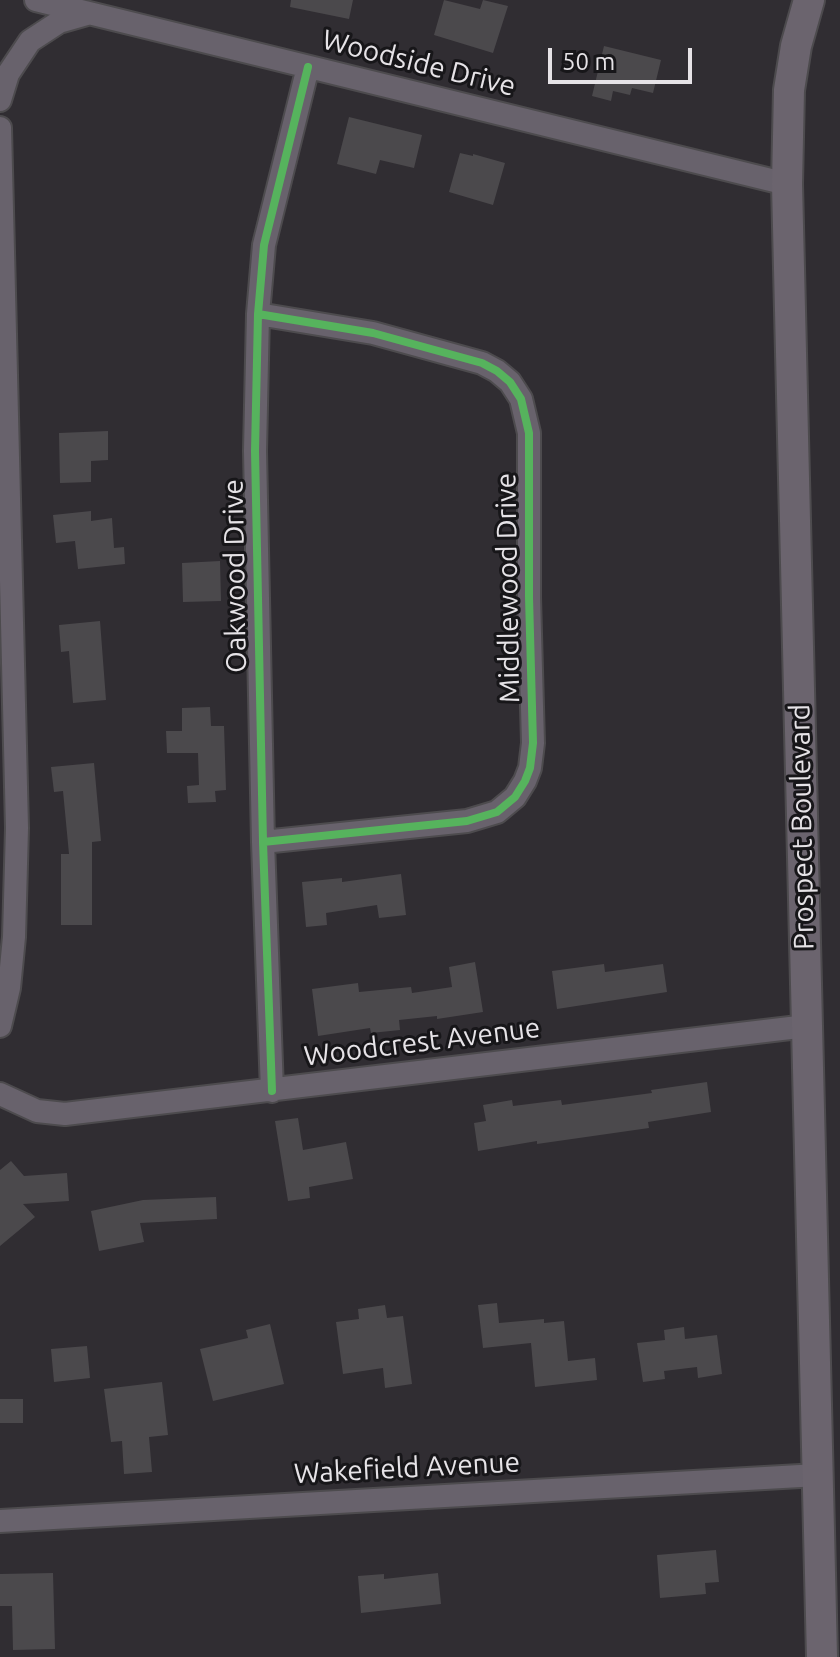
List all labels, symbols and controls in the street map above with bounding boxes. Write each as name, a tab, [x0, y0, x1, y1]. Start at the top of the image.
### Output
street label: Woodside Drive	[319, 23, 519, 103]
scale bar	[552, 32, 696, 82]
text: 50 m	[562, 48, 615, 75]
street label: Middlewood Drive	[489, 473, 527, 703]
street label: Oakwood Drive	[217, 479, 253, 673]
street label: Prospect Boulevard	[783, 704, 821, 950]
street label: Woodcrest Avenue	[302, 1011, 542, 1073]
street label: Wakefield Avenue	[293, 1445, 521, 1491]

